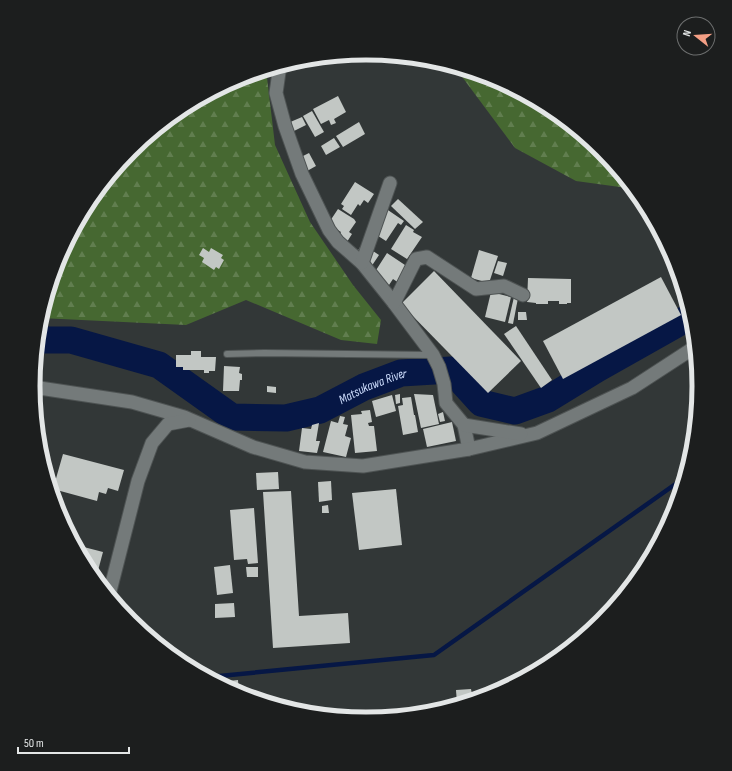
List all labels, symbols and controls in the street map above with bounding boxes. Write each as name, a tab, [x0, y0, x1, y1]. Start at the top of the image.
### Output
north arrow	[676, 16, 716, 56]
text: N	[680, 28, 694, 38]
water label: Matsukawa River	[336, 366, 408, 408]
scale bar	[18, 729, 129, 755]
text: 50 m	[24, 736, 44, 751]

